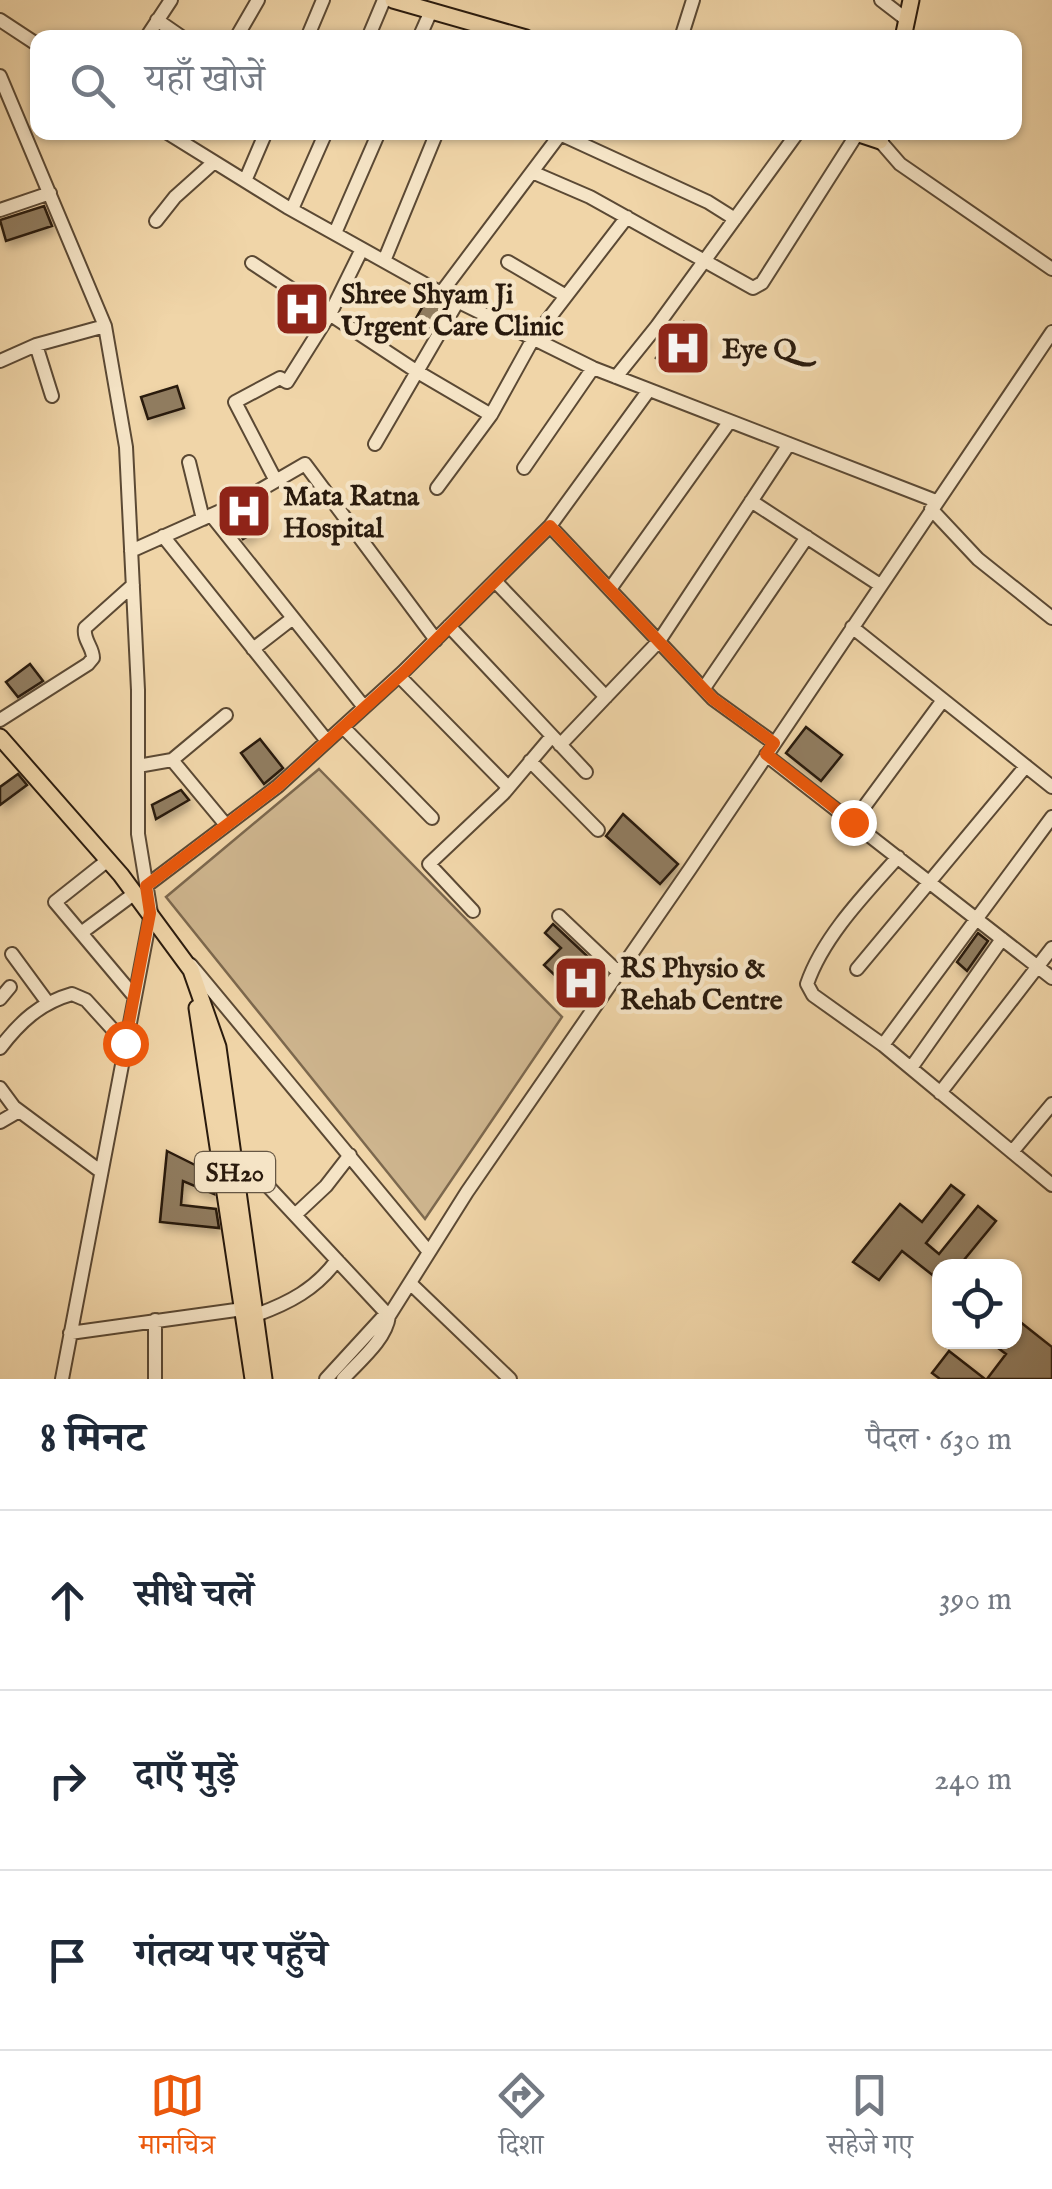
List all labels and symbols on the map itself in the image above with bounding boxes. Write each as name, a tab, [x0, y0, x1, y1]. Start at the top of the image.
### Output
place label: Shree Shyam Ji Urgent Care Clinic	[341, 278, 564, 345]
hospital icon: Shree Shyam Ji Urgent Care Clinic	[272, 279, 332, 339]
hospital icon: Eye Q	[653, 318, 713, 378]
place label: Eye Q	[722, 333, 816, 368]
place label: Mata Ratna Hospital	[283, 480, 420, 547]
hospital icon: Mata Ratna Hospital	[214, 481, 274, 541]
route end	[831, 800, 877, 846]
place label: RS Physio & Rehab Centre	[620, 952, 783, 1019]
hospital icon: RS Physio & Rehab Centre	[551, 953, 611, 1013]
route start	[103, 1021, 149, 1067]
road number: SH20	[195, 1152, 275, 1192]

